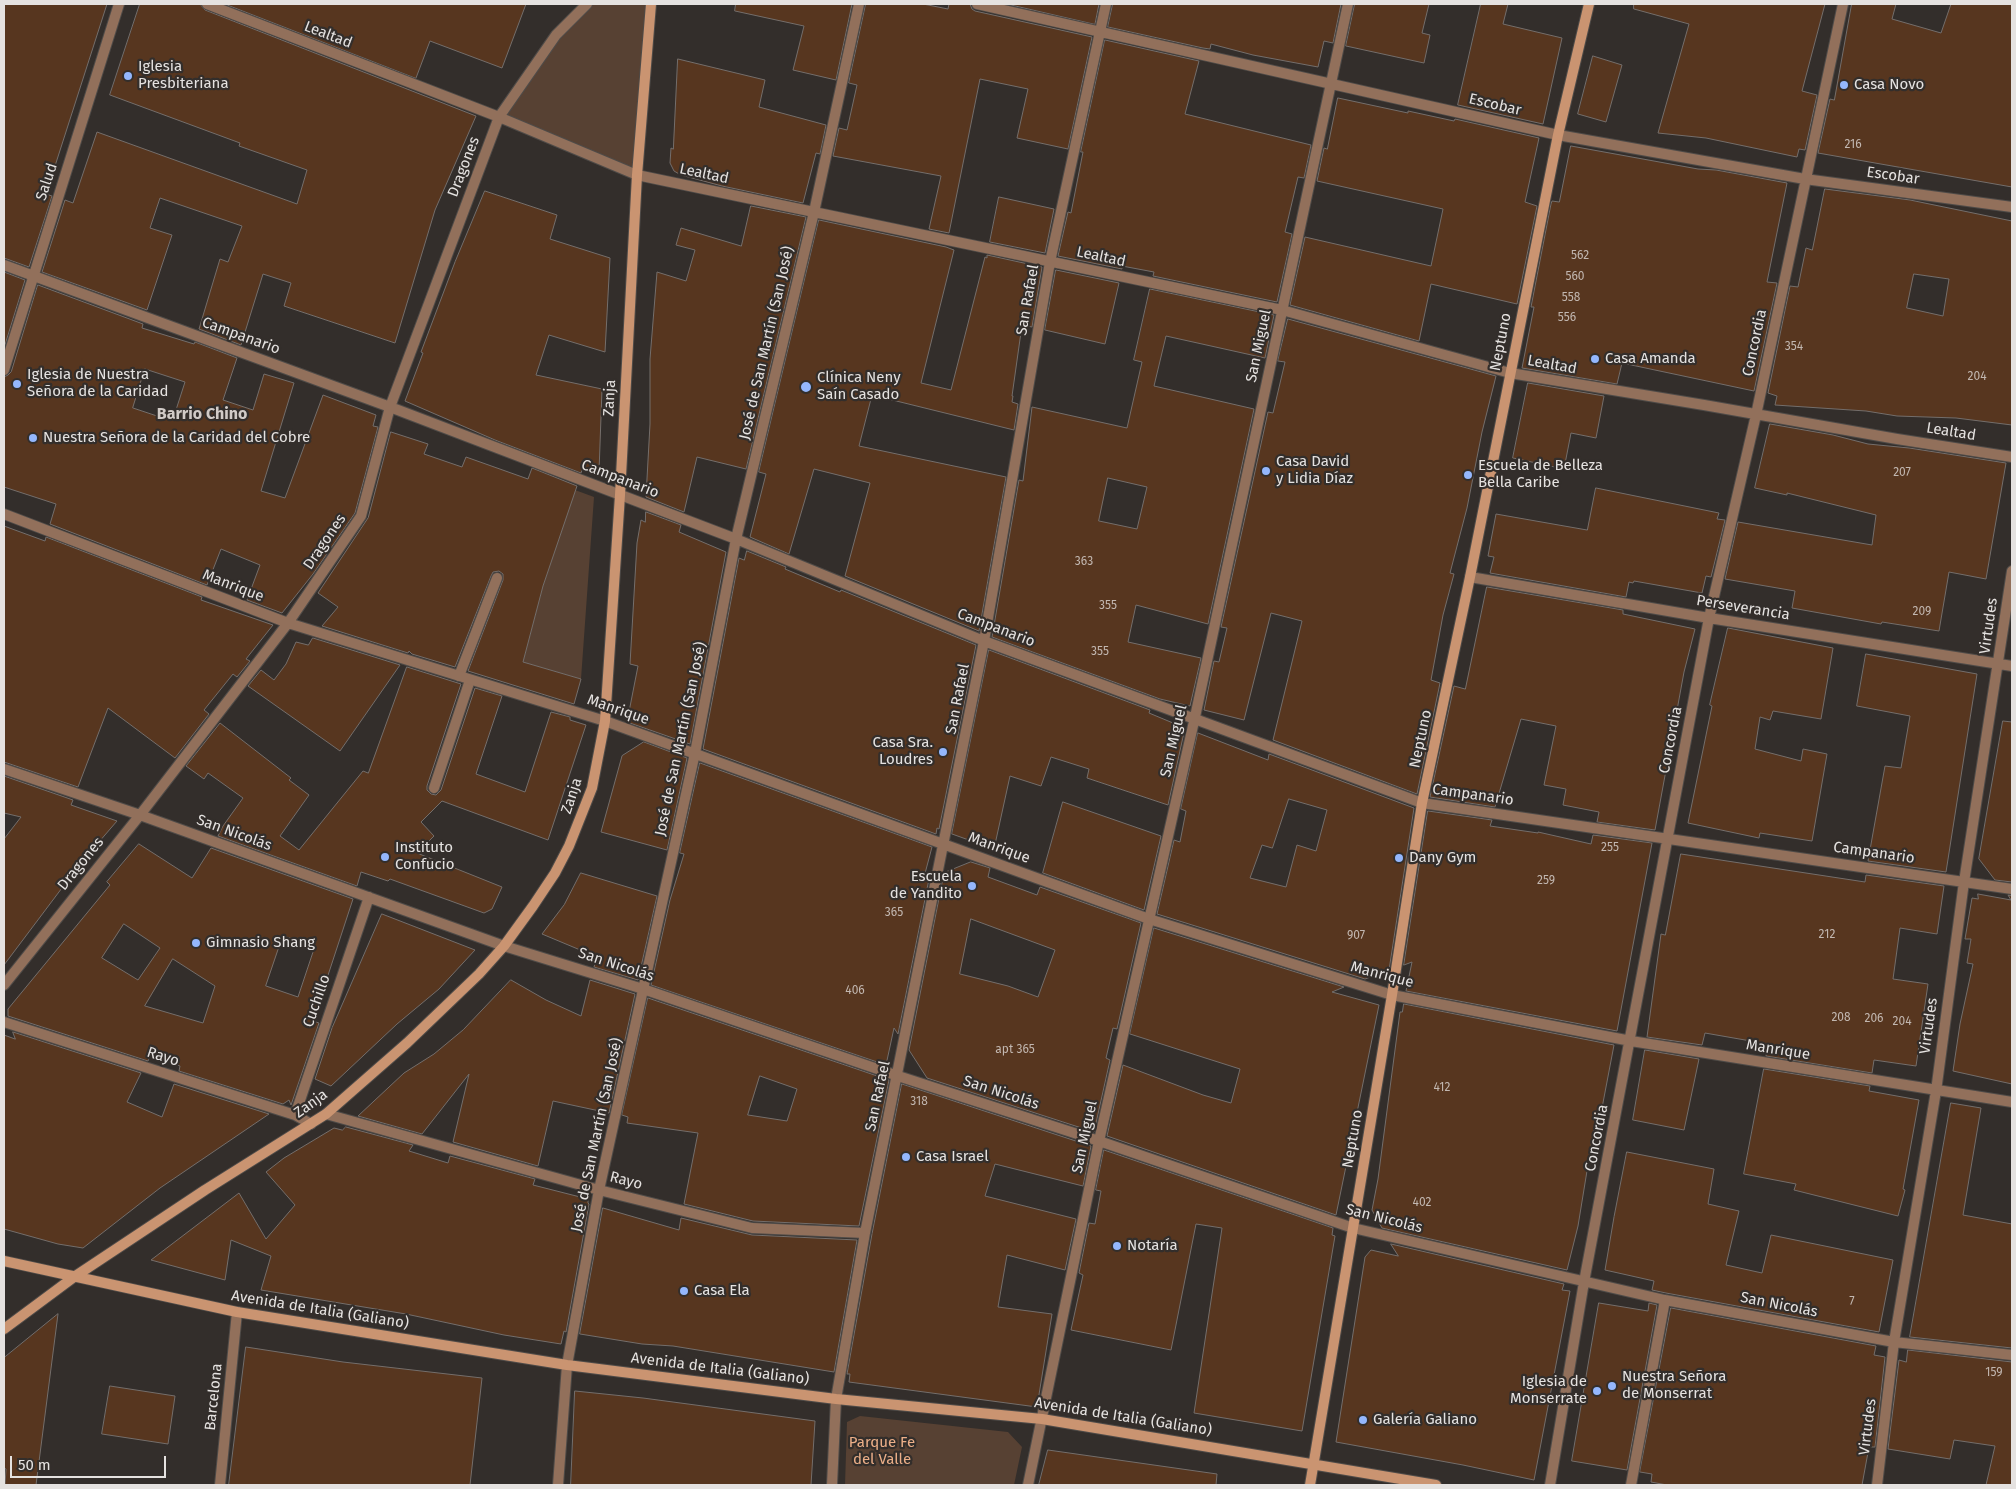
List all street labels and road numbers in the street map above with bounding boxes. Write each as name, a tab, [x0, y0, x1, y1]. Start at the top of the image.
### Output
street label: Lealtad	[301, 18, 355, 52]
street label: Escobar	[1467, 90, 1523, 120]
street label: Dragones	[444, 134, 484, 200]
street label: Lealtad	[678, 160, 730, 188]
street label: Salud	[33, 161, 61, 203]
street label: Escobar	[1865, 163, 1921, 189]
street label: Lealtad	[1075, 243, 1127, 271]
street label: José de San Martín (San José)	[736, 244, 798, 442]
street label: San Rafael	[1013, 263, 1043, 337]
street label: San Miguel	[1243, 308, 1275, 384]
street label: Concordia	[1739, 308, 1771, 378]
street label: Neptuno	[1487, 311, 1515, 373]
street label: Campanario	[199, 314, 283, 358]
street label: Lealtad	[1526, 352, 1578, 378]
street label: Zanja	[600, 379, 620, 417]
street label: Lealtad	[1925, 419, 1977, 445]
street label: Campanario	[579, 456, 661, 502]
street label: Dragones	[300, 511, 350, 573]
street label: Manrique	[200, 566, 266, 606]
street label: Perseverancia	[1695, 592, 1791, 624]
street label: Virtudes	[1976, 597, 2002, 655]
street label: Campanario	[955, 605, 1037, 651]
street label: José de San Martín (San José)	[652, 640, 710, 838]
street label: San Rafael	[942, 662, 974, 736]
street label: Manrique	[585, 691, 651, 729]
street label: San Miguel	[1157, 703, 1191, 779]
street label: Concordia	[1656, 705, 1686, 775]
street label: Neptuno	[1406, 708, 1436, 770]
street label: Zanja	[558, 776, 586, 816]
street label: Campanario	[1431, 780, 1515, 810]
street label: San Nicolás	[194, 811, 274, 855]
street label: Manrique	[966, 829, 1032, 867]
street label: Dragones	[54, 834, 108, 894]
street label: Campanario	[1832, 838, 1916, 868]
street label: San Nicolás	[576, 944, 656, 986]
street label: Manrique	[1349, 958, 1415, 992]
street label: Cuchillo	[300, 972, 334, 1030]
street label: Virtudes	[1916, 997, 1942, 1055]
street label: José de San Martín (San José)	[568, 1036, 626, 1234]
street label: Manrique	[1745, 1036, 1811, 1064]
street label: Rayo	[145, 1043, 181, 1071]
street label: San Rafael	[862, 1059, 894, 1133]
street label: San Nicolás	[961, 1072, 1041, 1114]
street label: Zanja	[291, 1086, 331, 1122]
street label: San Miguel	[1069, 1099, 1101, 1175]
street label: Concordia	[1582, 1103, 1612, 1173]
street label: Neptuno	[1339, 1108, 1367, 1170]
street label: Rayo	[608, 1168, 644, 1194]
street label: San Nicolás	[1344, 1201, 1424, 1237]
street label: Avenida de Italia (Galiano)	[230, 1287, 410, 1333]
street label: San Nicolás	[1739, 1289, 1819, 1321]
street label: Avenida de Italia (Galiano)	[630, 1349, 810, 1389]
street label: Barcelona	[202, 1362, 226, 1432]
street label: Avenida de Italia (Galiano)	[1033, 1394, 1213, 1440]
street label: Virtudes	[1856, 1398, 1880, 1456]

